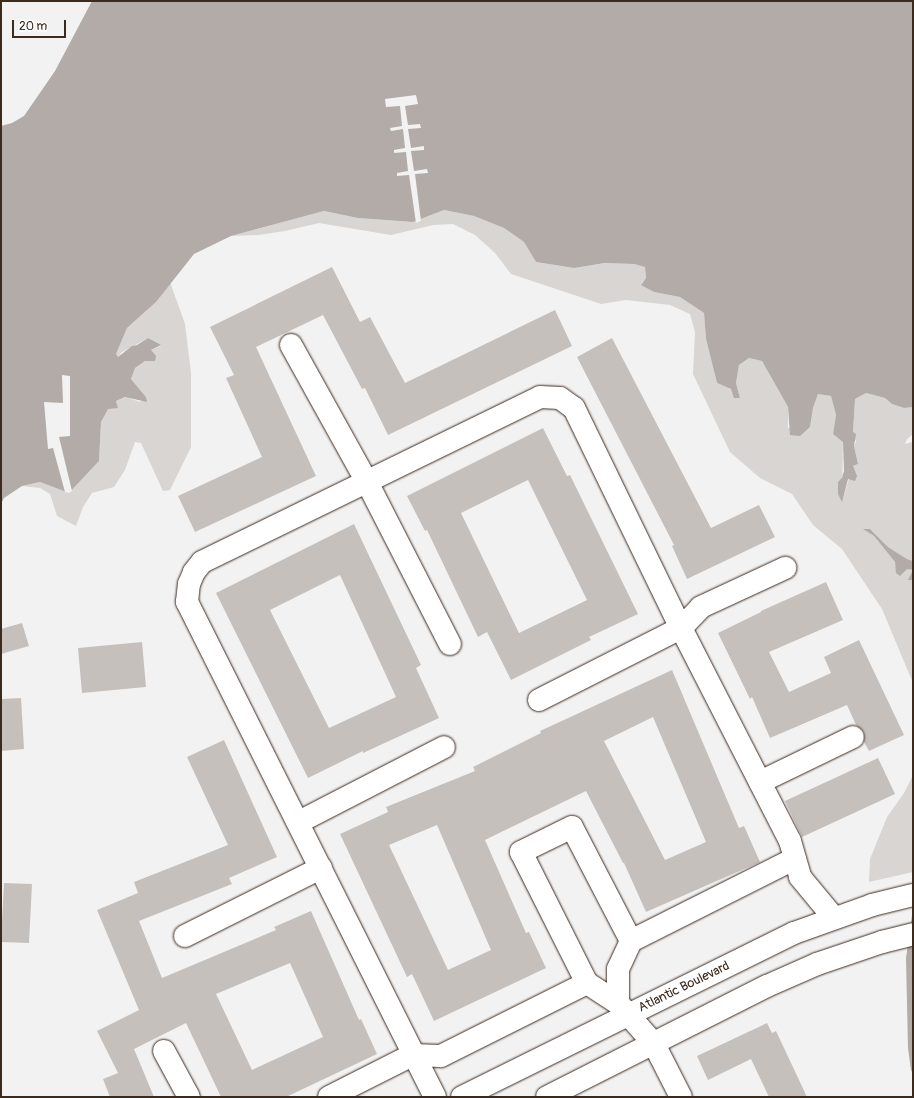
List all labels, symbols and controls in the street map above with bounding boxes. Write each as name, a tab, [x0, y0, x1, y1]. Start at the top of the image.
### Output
scale bar	[14, 12, 68, 38]
text: 20 m	[19, 19, 47, 34]
street label: Atlantic Boulevard	[636, 958, 732, 1016]

